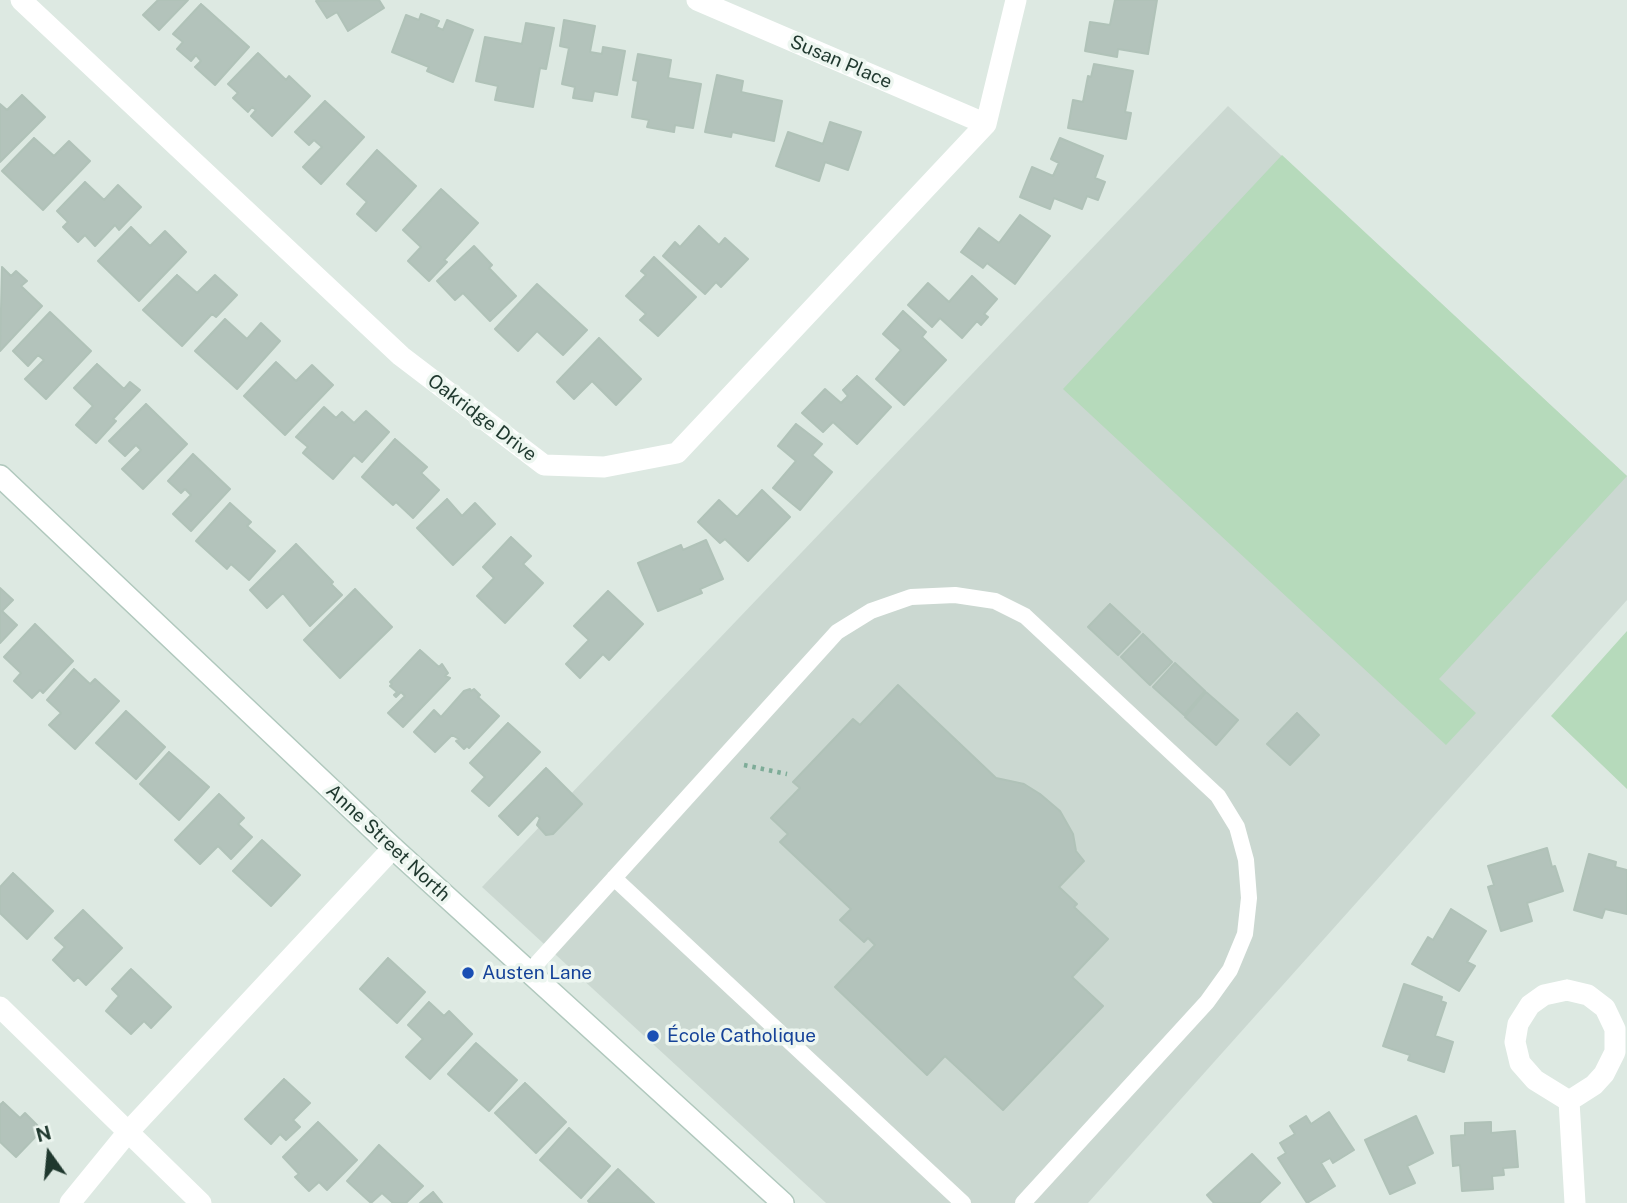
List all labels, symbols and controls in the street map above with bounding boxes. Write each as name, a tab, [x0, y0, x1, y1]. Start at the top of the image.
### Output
street label: Susan Place	[786, 30, 896, 94]
street label: Oakridge Drive	[423, 370, 541, 466]
street label: Anne Street North	[321, 780, 455, 906]
place label: Austen Lane	[482, 962, 592, 984]
marker: Austen Lane	[460, 965, 476, 981]
place label: École Catholique	[667, 1025, 816, 1047]
marker: École Catholique	[645, 1028, 661, 1044]
north arrow	[14, 1119, 84, 1189]
text: N	[34, 1121, 54, 1146]

